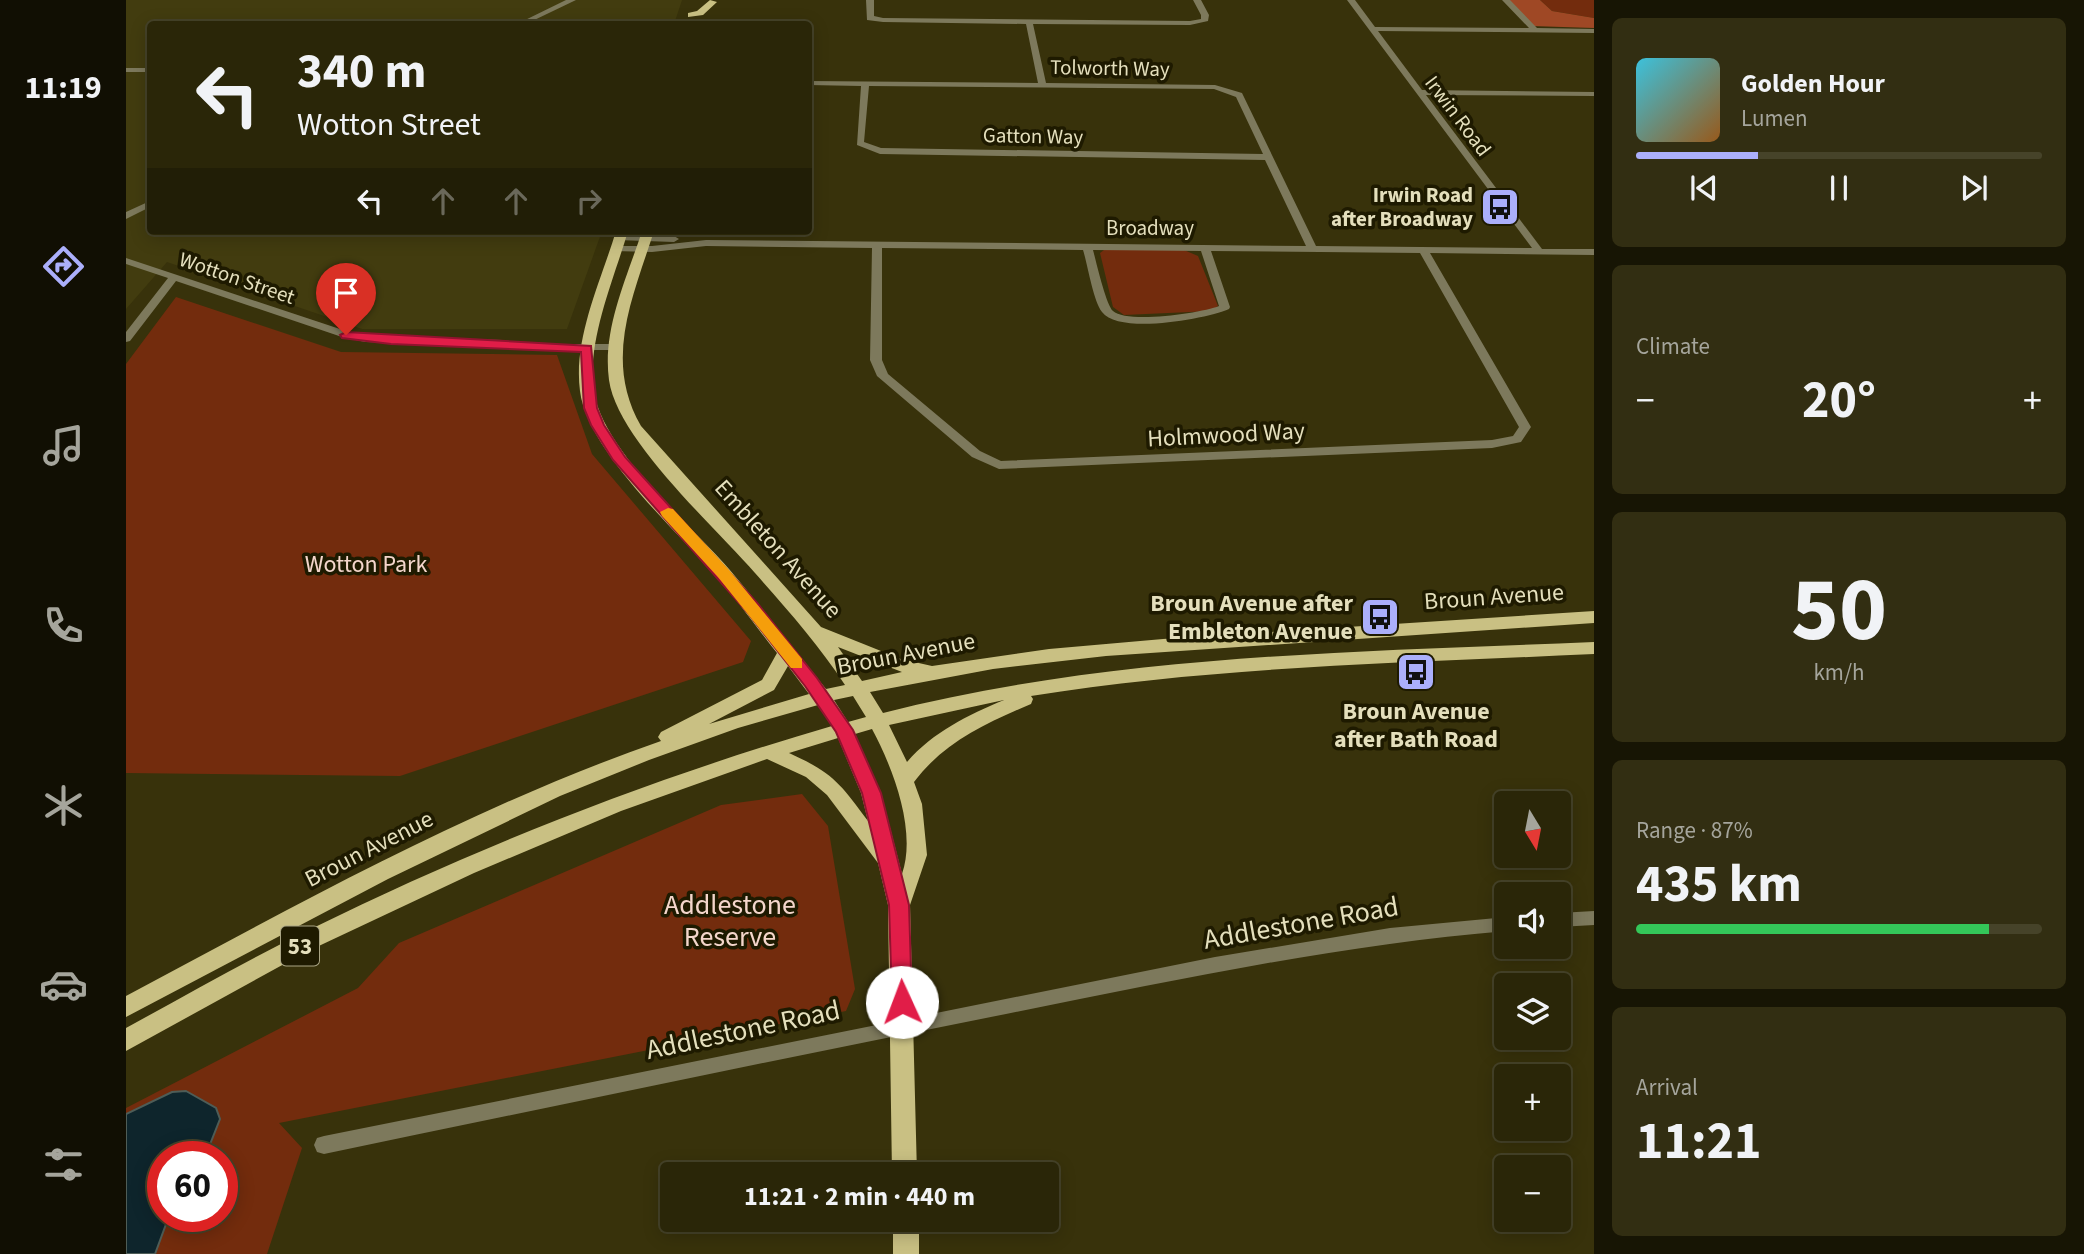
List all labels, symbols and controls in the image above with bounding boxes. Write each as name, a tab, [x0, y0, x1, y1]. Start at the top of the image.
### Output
text: 340 m	[297, 37, 426, 107]
icon: left	[182, 49, 273, 140]
street label: Tolworth Way	[1050, 52, 1170, 84]
text: 11:19	[24, 65, 102, 111]
text: Golden Hour	[1741, 65, 1885, 102]
street label: Irwin Road	[1418, 69, 1498, 163]
text: Wotton Street	[297, 102, 481, 148]
text: Lumen	[1741, 102, 1808, 135]
street label: Gatton Way	[983, 120, 1084, 152]
icon: previous	[1685, 169, 1723, 207]
icon: pause	[1820, 169, 1858, 207]
icon: next	[1955, 169, 1993, 207]
place label: Irwin Road after Broadway	[1331, 180, 1473, 234]
icon: left	[351, 182, 389, 220]
icon: ahead	[424, 182, 462, 220]
icon: ahead	[497, 182, 535, 220]
icon: right	[570, 182, 608, 220]
bus stop icon: Irwin Road after Broadway	[1479, 186, 1521, 228]
street label: Broadway	[1106, 213, 1194, 243]
icon: directions	[39, 242, 88, 291]
street label: Wotton Street	[175, 244, 299, 312]
pin	[316, 263, 376, 335]
icon: arrive	[327, 274, 365, 312]
text: Climate	[1636, 330, 1710, 363]
text: 20°	[1802, 364, 1876, 438]
text: −	[1636, 374, 1655, 428]
text: +	[2023, 374, 2042, 428]
street label: Holmwood Way	[1146, 413, 1306, 457]
icon: music	[39, 421, 88, 470]
street label: Embleton Avenue	[706, 472, 850, 626]
text: 50	[1791, 546, 1887, 675]
park label: Wotton Park	[305, 547, 427, 582]
street label: Broun Avenue	[1423, 575, 1565, 619]
place label: Broun Avenue after Embleton Avenue	[1150, 586, 1353, 649]
bus stop icon: Broun Avenue after Embleton Avenue	[1359, 596, 1401, 638]
icon: phone	[39, 601, 88, 650]
street label: Broun Avenue	[834, 623, 978, 685]
bus stop icon: Broun Avenue after Bath Road	[1395, 651, 1437, 693]
text: km/h	[1813, 656, 1865, 689]
place label: Broun Avenue after Bath Road	[1334, 694, 1498, 757]
icon: climate	[39, 781, 88, 830]
north arrow	[1494, 791, 1572, 868]
map controls	[1494, 791, 1571, 1232]
street label: Broun Avenue	[299, 802, 439, 896]
text: Range · 87%	[1636, 814, 1753, 847]
text: 435 km	[1636, 848, 1802, 922]
button: sound	[1494, 882, 1571, 959]
park label: Addlestone Reserve	[664, 885, 796, 957]
street label: Addlestone Road	[1200, 886, 1402, 960]
road number: 53	[281, 926, 319, 965]
icon: car	[39, 960, 88, 1009]
position arrow	[865, 965, 939, 1039]
button: layers	[1494, 973, 1571, 1050]
street label: Addlestone Road	[642, 990, 844, 1070]
button: +	[1494, 1064, 1571, 1141]
text: Arrival	[1636, 1071, 1698, 1104]
text: 11:21	[1636, 1105, 1761, 1179]
icon: filters	[39, 1140, 88, 1189]
speed limit sign: 60	[147, 1141, 238, 1232]
button: −	[1494, 1155, 1571, 1232]
text: 11:21 · 2 min · 440 m	[744, 1178, 975, 1215]

